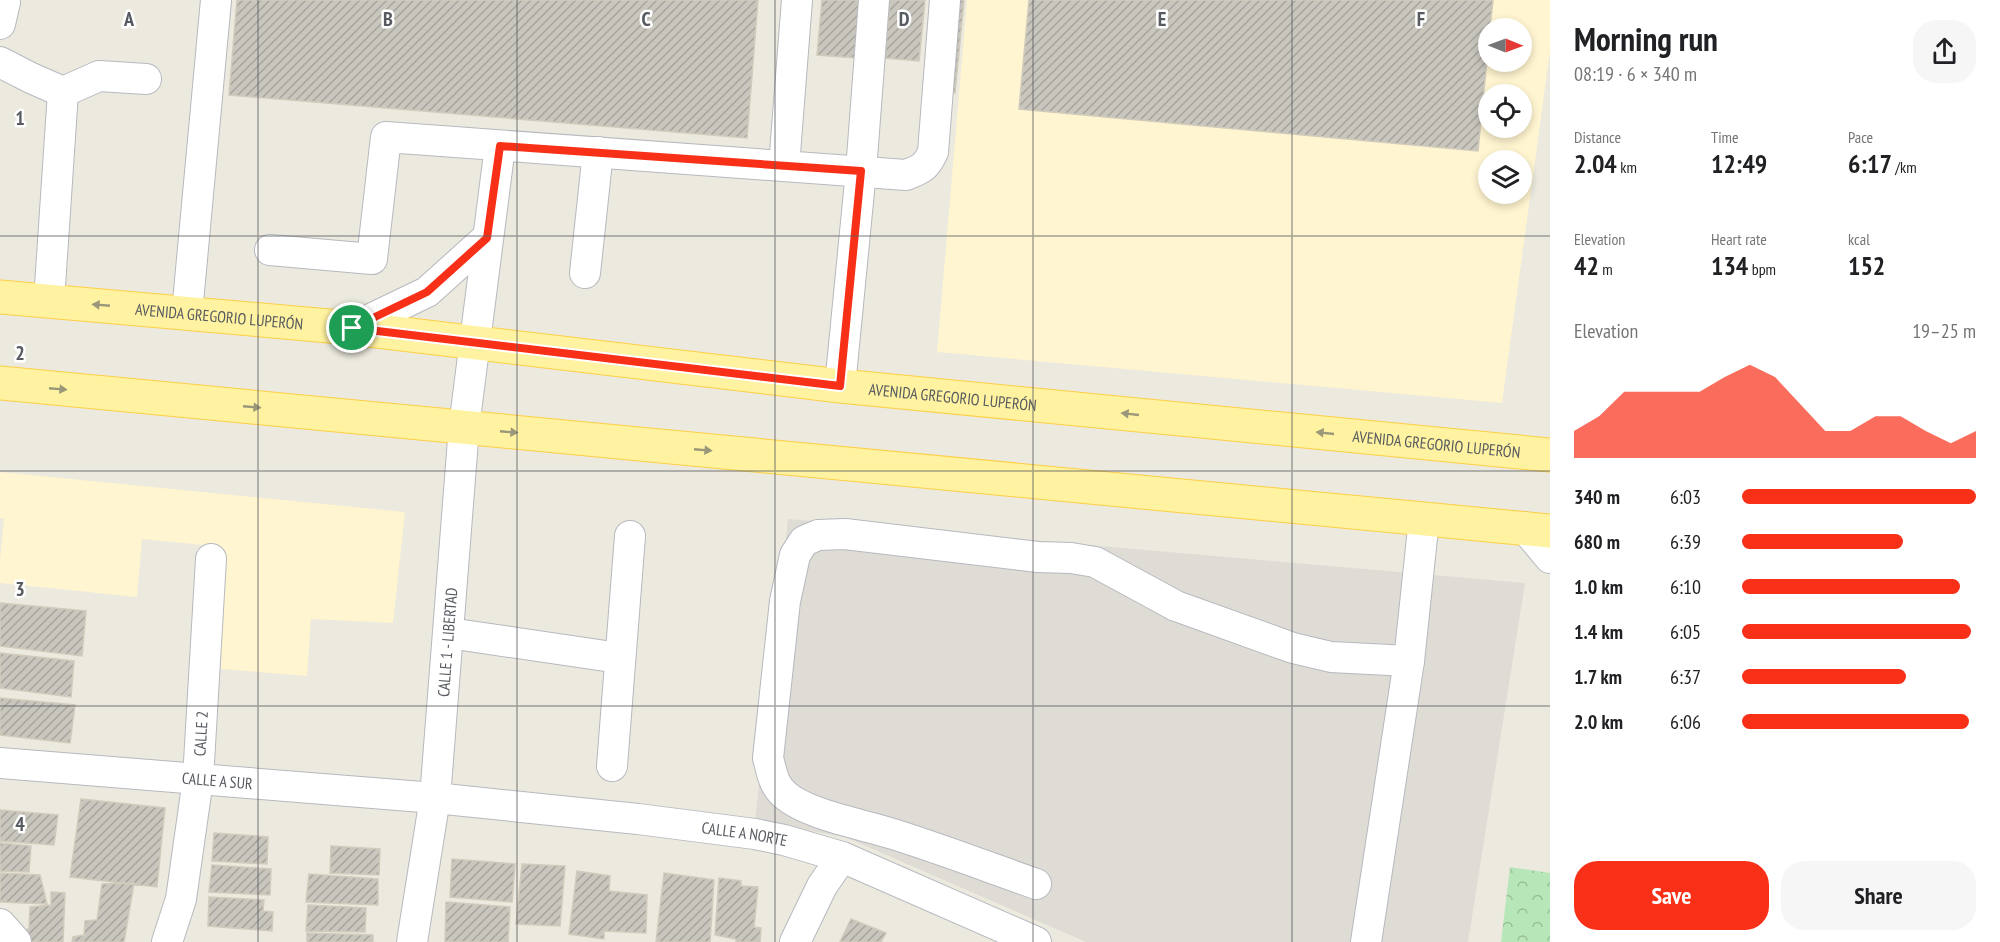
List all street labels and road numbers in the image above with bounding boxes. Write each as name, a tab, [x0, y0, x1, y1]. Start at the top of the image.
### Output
street label: AVENIDA GREGORIO LUPERÓN	[134, 299, 304, 334]
street label: AVENIDA GREGORIO LUPERÓN	[868, 379, 1038, 415]
street label: AVENIDA GREGORIO LUPERÓN	[1352, 426, 1521, 462]
street label: CALLE 1 - LIBERTAD	[433, 587, 461, 698]
street label: CALLE 2	[189, 710, 212, 757]
street label: CALLE A SUR	[181, 768, 254, 793]
street label: CALLE A NORTE	[700, 817, 789, 850]

